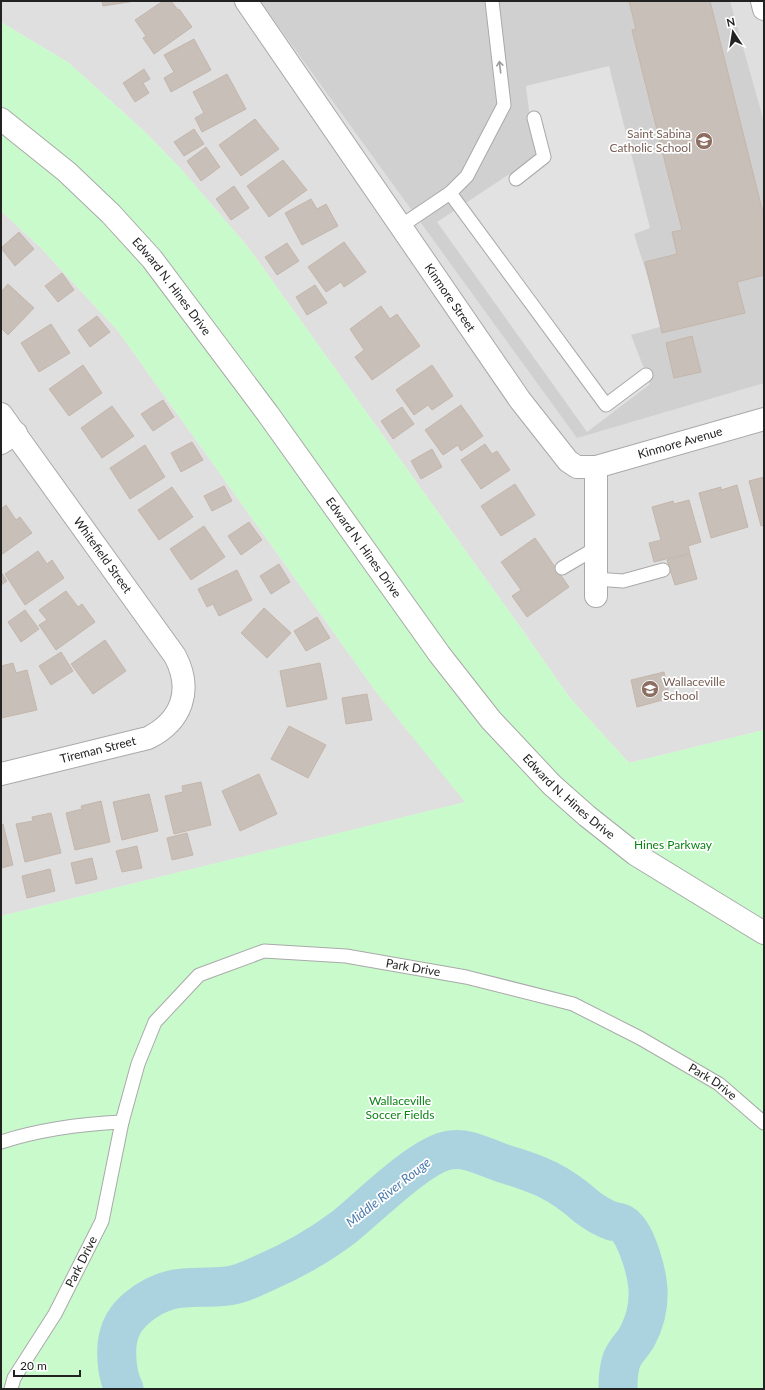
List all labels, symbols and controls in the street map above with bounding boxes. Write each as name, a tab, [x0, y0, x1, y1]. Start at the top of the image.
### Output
north arrow	[713, 12, 753, 52]
text: N	[725, 14, 736, 29]
one-way arrow	[496, 61, 504, 74]
place label: Saint Sabina Catholic School	[609, 126, 691, 155]
school or university icon: Saint Sabina Catholic School	[694, 131, 714, 151]
street label: Edward N. Hines Drive	[129, 234, 214, 338]
street label: Kinmore Street	[422, 260, 479, 335]
street label: Kinmore Avenue	[636, 423, 724, 462]
street label: Edward N. Hines Drive	[323, 494, 405, 600]
street label: Whitefield Street	[71, 514, 136, 596]
place label: Wallaceville School	[663, 674, 725, 703]
school or university icon: Wallaceville School	[640, 679, 660, 699]
street label: Tireman Street	[58, 733, 138, 766]
street label: Edward N. Hines Drive	[520, 751, 618, 842]
park label: Hines Parkway	[634, 837, 713, 852]
street label: Park Drive	[385, 955, 442, 979]
street label: Park Drive	[686, 1060, 740, 1103]
park label: Wallaceville Soccer Fields	[366, 1093, 434, 1122]
water label: Middle River Rouge	[342, 1154, 434, 1230]
street label: Park Drive	[62, 1233, 100, 1289]
scale bar	[14, 1352, 80, 1378]
text: 20 m	[20, 1358, 47, 1373]

